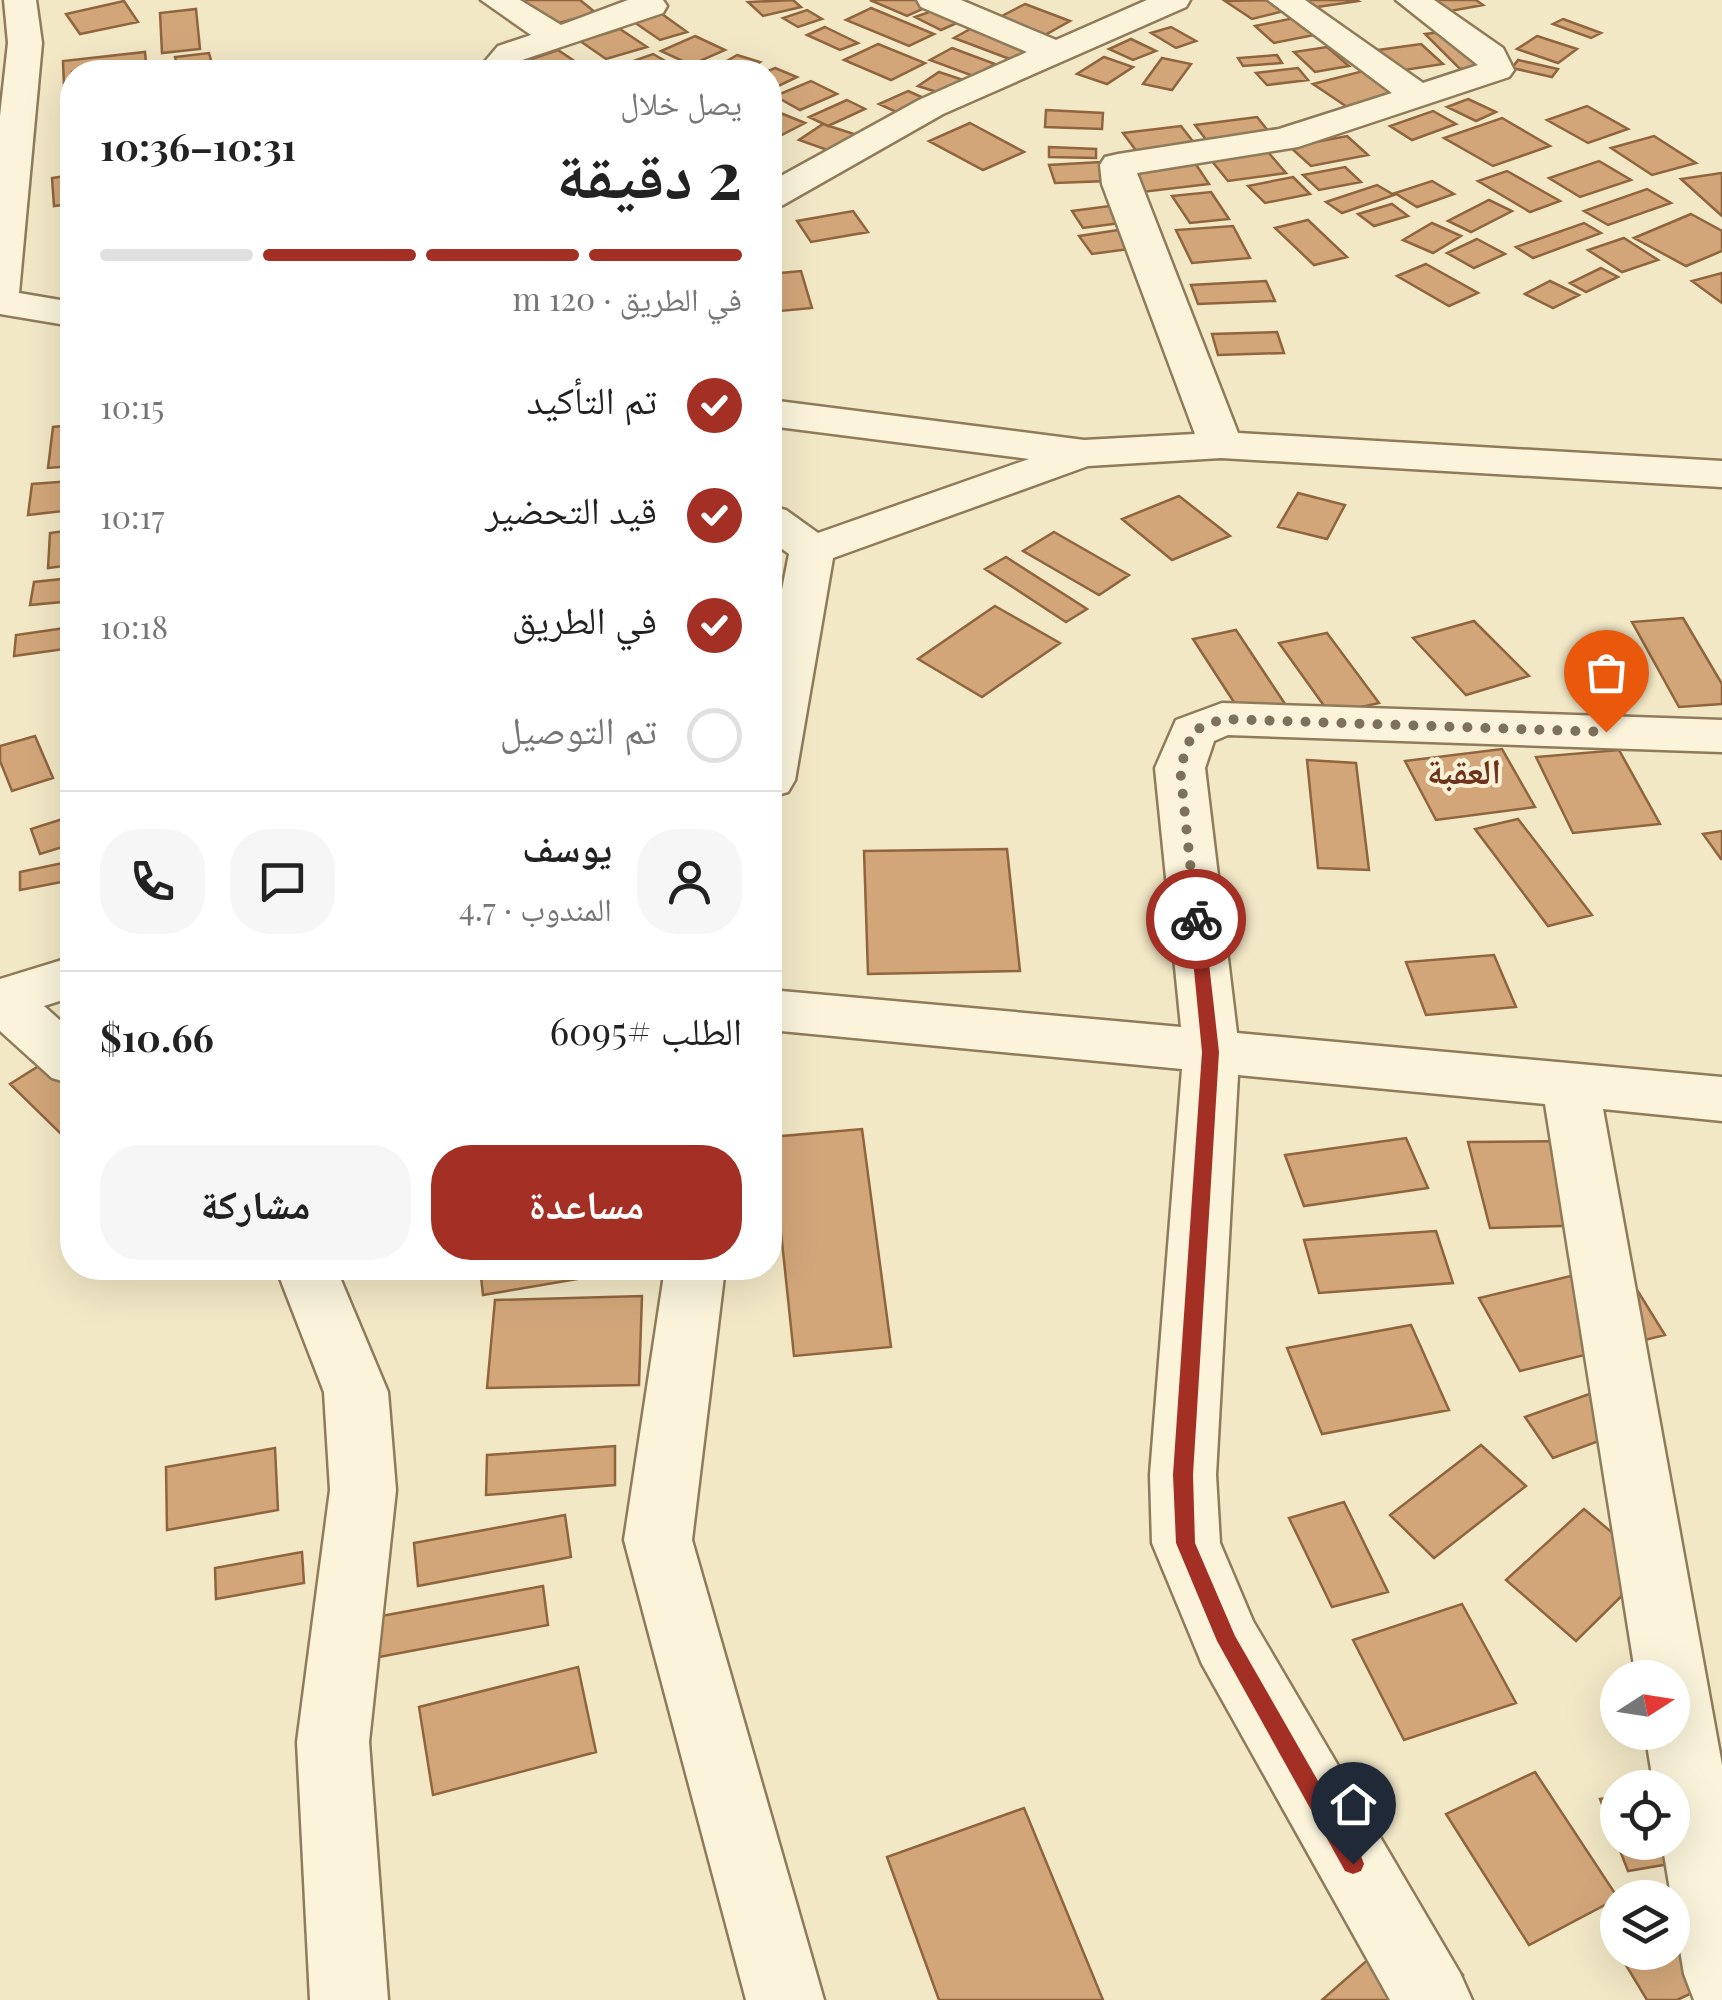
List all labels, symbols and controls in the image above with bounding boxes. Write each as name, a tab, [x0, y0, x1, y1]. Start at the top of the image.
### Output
text: يصل خلال	[620, 80, 742, 123]
text: 10:31–10:36	[100, 120, 296, 171]
text: 2 دقيقة	[556, 129, 742, 215]
text: في الطريق · 120 m	[512, 276, 742, 319]
text: تم التأكيد	[527, 373, 657, 424]
icon: check	[687, 378, 742, 433]
text: 10:15	[100, 384, 164, 427]
text: قيد التحضير	[485, 483, 657, 534]
icon: check	[687, 488, 742, 543]
text: 10:17	[100, 494, 164, 537]
text: في الطريق	[512, 593, 657, 644]
icon: check	[687, 598, 742, 653]
text: 10:18	[100, 604, 168, 647]
pin	[1564, 630, 1649, 733]
icon: bag	[1579, 645, 1634, 700]
text: تم التوصيل	[500, 703, 657, 754]
district label: العقبة	[1427, 746, 1501, 793]
text: يوسف	[522, 821, 612, 872]
button: phone	[100, 829, 205, 934]
button: chat	[230, 829, 335, 934]
button: person	[637, 829, 742, 934]
courier	[1146, 869, 1246, 969]
text: المندوب · 4.7	[459, 886, 612, 929]
icon: bike	[1169, 892, 1224, 947]
text: الطلب #6095	[549, 1004, 742, 1055]
text: $10.66	[100, 1011, 214, 1062]
button: مشاركة	[100, 1145, 411, 1260]
button: مساعدة	[431, 1145, 742, 1260]
north arrow	[1600, 1660, 1690, 1750]
map controls	[1600, 1660, 1690, 1970]
pin	[1311, 1762, 1396, 1865]
button: locate	[1600, 1770, 1690, 1860]
icon: home	[1326, 1777, 1381, 1832]
button: layers	[1600, 1880, 1690, 1970]

